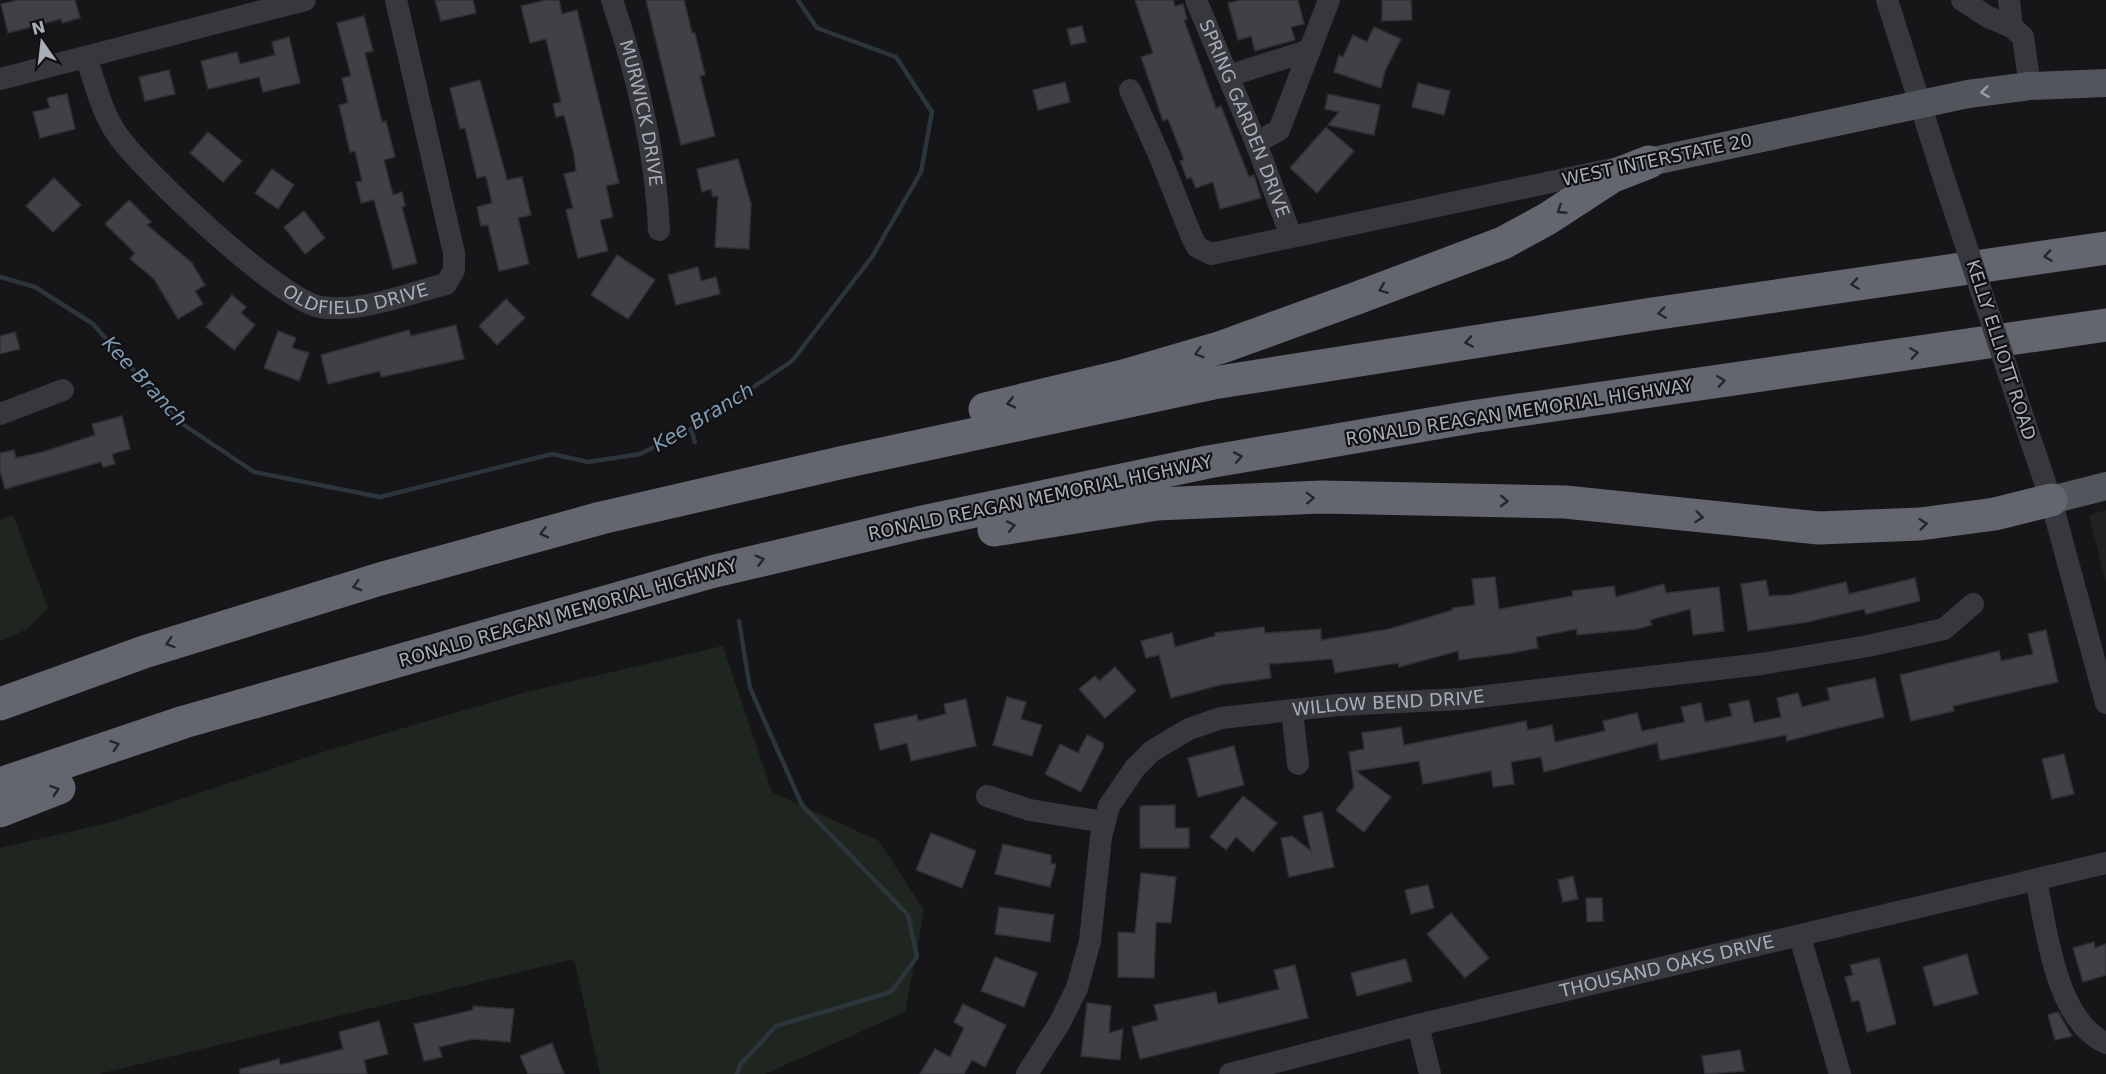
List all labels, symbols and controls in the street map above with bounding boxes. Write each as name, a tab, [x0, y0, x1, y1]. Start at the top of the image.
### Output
north arrow	[12, 12, 72, 72]
street label: SPRING GARDEN DRIVE	[1195, 16, 1294, 220]
text: N	[30, 17, 47, 39]
street label: MURWICK DRIVE	[615, 37, 667, 187]
one-way arrow	[1980, 86, 1990, 98]
street label: WEST INTERSTATE 20	[1560, 129, 1754, 190]
one-way arrow	[1557, 203, 1568, 214]
one-way arrow	[2044, 249, 2054, 262]
street label: KELLY ELLIOTT ROAD	[1962, 257, 2041, 443]
one-way arrow	[1851, 278, 1860, 290]
street label: OLDFIELD DRIVE	[279, 279, 431, 318]
one-way arrow	[1378, 281, 1389, 294]
one-way arrow	[1658, 306, 1667, 318]
water label: Kee Branch	[97, 331, 193, 431]
one-way arrow	[1465, 336, 1474, 348]
one-way arrow	[1194, 346, 1205, 358]
one-way arrow	[1910, 348, 1919, 360]
street label: RONALD REAGAN MEMORIAL HIGHWAY	[1344, 374, 1695, 449]
one-way arrow	[1717, 376, 1726, 388]
water label: Kee Branch	[648, 377, 758, 457]
one-way arrow	[1006, 396, 1016, 409]
street label: RONALD REAGAN MEMORIAL HIGHWAY	[866, 451, 1215, 544]
one-way arrow	[1233, 451, 1243, 464]
one-way arrow	[1305, 492, 1314, 504]
one-way arrow	[1500, 494, 1509, 507]
one-way arrow	[1694, 510, 1703, 523]
one-way arrow	[1919, 518, 1928, 530]
one-way arrow	[1006, 520, 1016, 533]
one-way arrow	[540, 526, 550, 539]
street label: RONALD REAGAN MEMORIAL HIGHWAY	[396, 554, 740, 671]
one-way arrow	[755, 554, 765, 567]
one-way arrow	[352, 579, 363, 591]
one-way arrow	[165, 636, 176, 648]
street label: WILLOW BEND DRIVE	[1291, 685, 1485, 720]
one-way arrow	[109, 740, 120, 753]
one-way arrow	[49, 784, 59, 797]
street label: THOUSAND OAKS DRIVE	[1557, 931, 1776, 1002]

